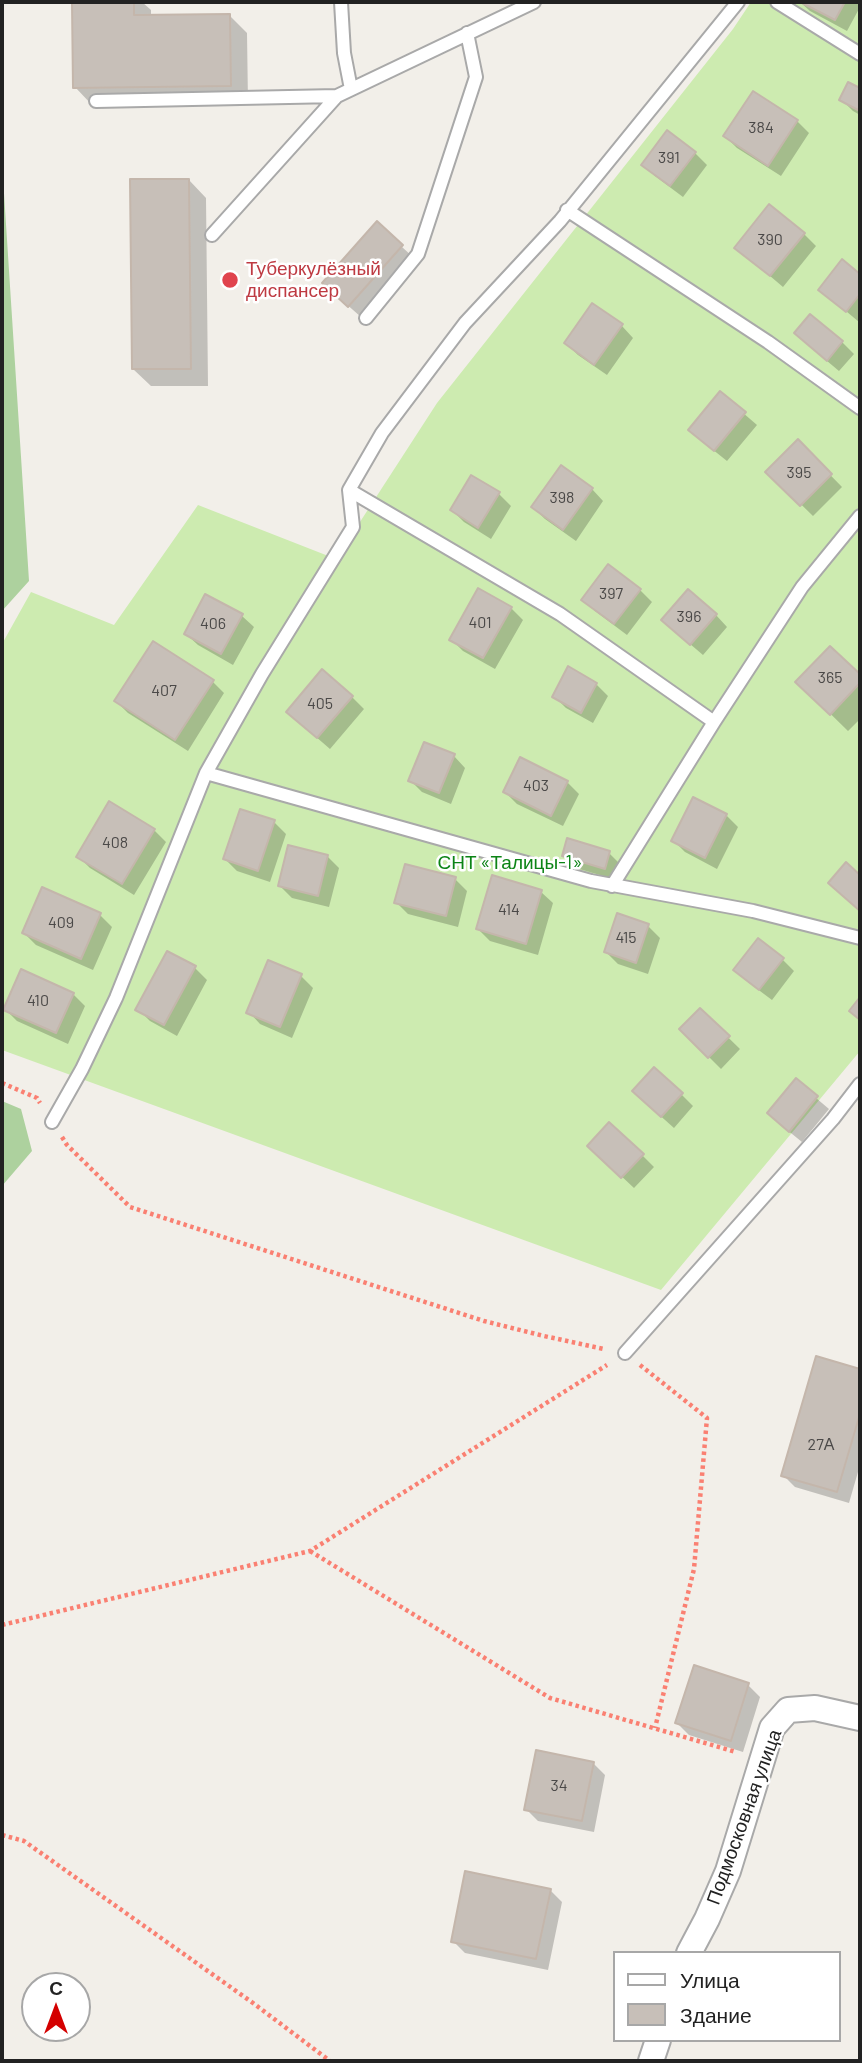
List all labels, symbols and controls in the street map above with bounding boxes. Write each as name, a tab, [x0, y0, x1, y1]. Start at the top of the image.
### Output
house number: 384	[748, 118, 774, 138]
house number: 391	[658, 148, 680, 168]
house number: 390	[757, 230, 783, 250]
place label: Туберкулёзный диспансер	[246, 258, 381, 302]
marker: Туберкулёзный диспансер	[220, 270, 240, 290]
house number: 395	[787, 463, 811, 483]
house number: 398	[550, 488, 574, 508]
house number: 397	[599, 584, 623, 604]
house number: 396	[677, 607, 701, 627]
house number: 401	[468, 613, 492, 633]
house number: 406	[200, 614, 226, 634]
house number: 365	[818, 668, 842, 688]
house number: 407	[151, 681, 177, 701]
house number: 405	[307, 694, 333, 714]
house number: 403	[523, 776, 549, 796]
house number: 408	[102, 833, 128, 853]
park label: СНТ «Талицы-1»	[437, 852, 583, 874]
house number: 414	[498, 900, 520, 920]
house number: 409	[48, 913, 74, 933]
house number: 415	[615, 928, 637, 948]
house number: 410	[27, 991, 49, 1011]
house number: 27А	[808, 1435, 834, 1455]
street label: Подмосковная улица	[702, 1726, 786, 1908]
house number: 34	[550, 1776, 568, 1796]
legend	[614, 1951, 841, 2042]
text: Улица	[680, 1967, 740, 1992]
north arrow	[21, 1972, 91, 2042]
text: С	[49, 1976, 63, 1999]
text: Здание	[680, 2002, 752, 2027]

